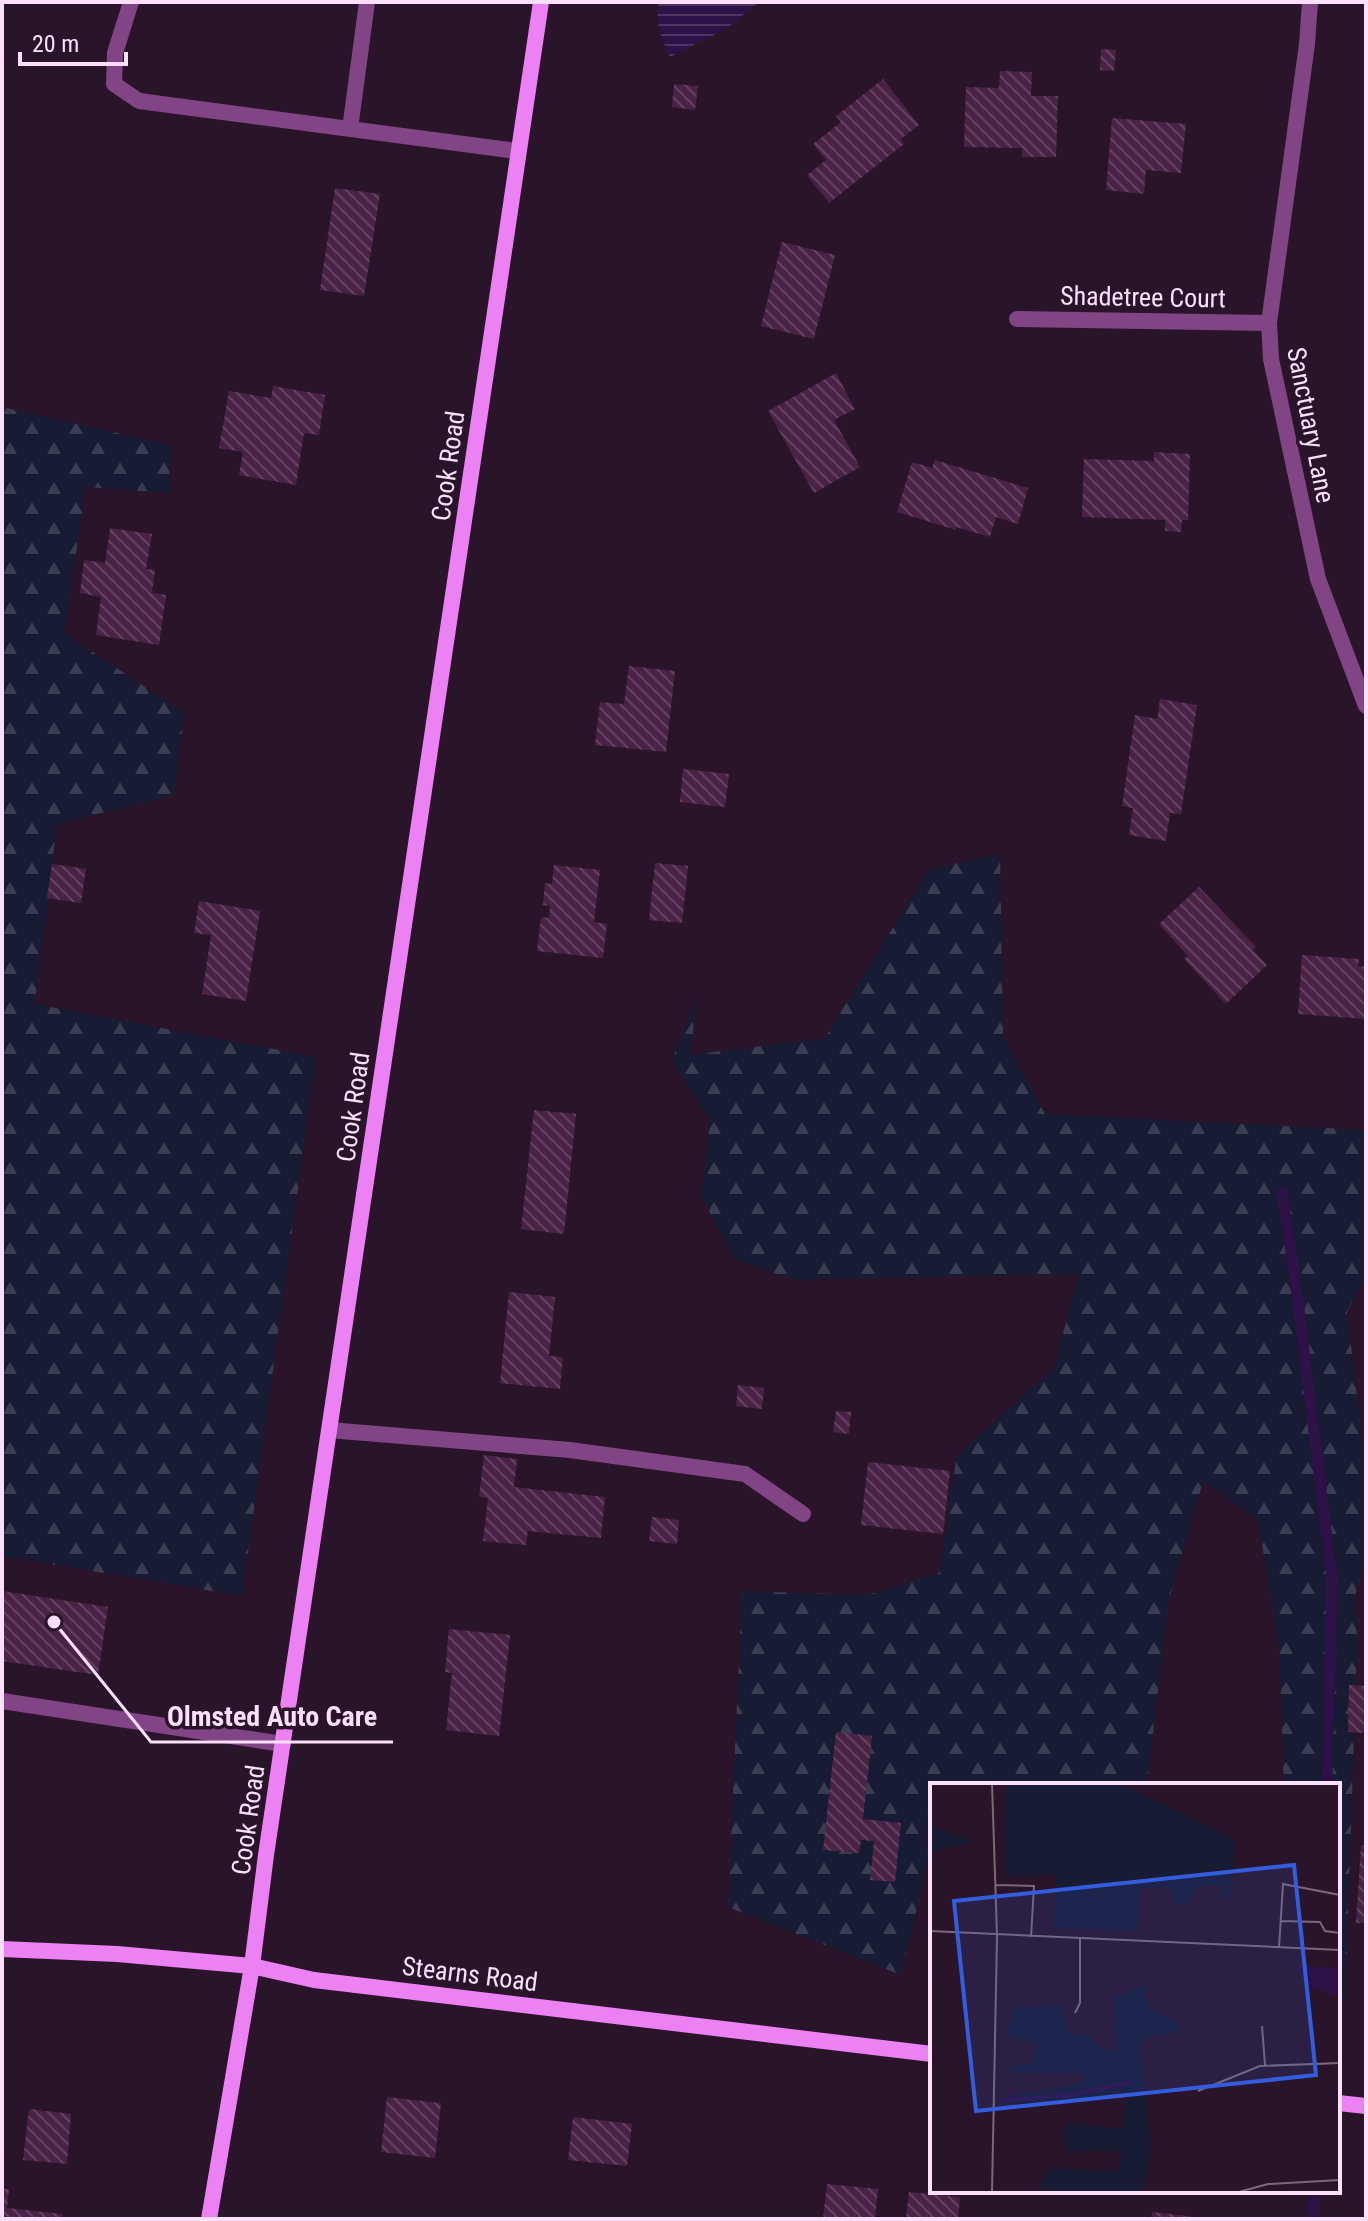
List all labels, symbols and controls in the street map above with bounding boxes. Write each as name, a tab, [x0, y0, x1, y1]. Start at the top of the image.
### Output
scale bar	[20, 16, 126, 66]
text: 20 m	[32, 30, 79, 58]
street label: Shadetree Court	[1060, 281, 1226, 313]
street label: Sanctuary Lane	[1281, 345, 1341, 505]
street label: Cook Road	[425, 409, 471, 523]
street label: Cook Road	[330, 1050, 376, 1164]
callout: Olmsted Auto Care	[151, 1690, 393, 1742]
text: Olmsted Auto Care	[167, 1700, 377, 1733]
street label: Cook Road	[225, 1763, 271, 1877]
inset map	[930, 1783, 1340, 2193]
street label: Stearns Road	[400, 1951, 540, 1997]

